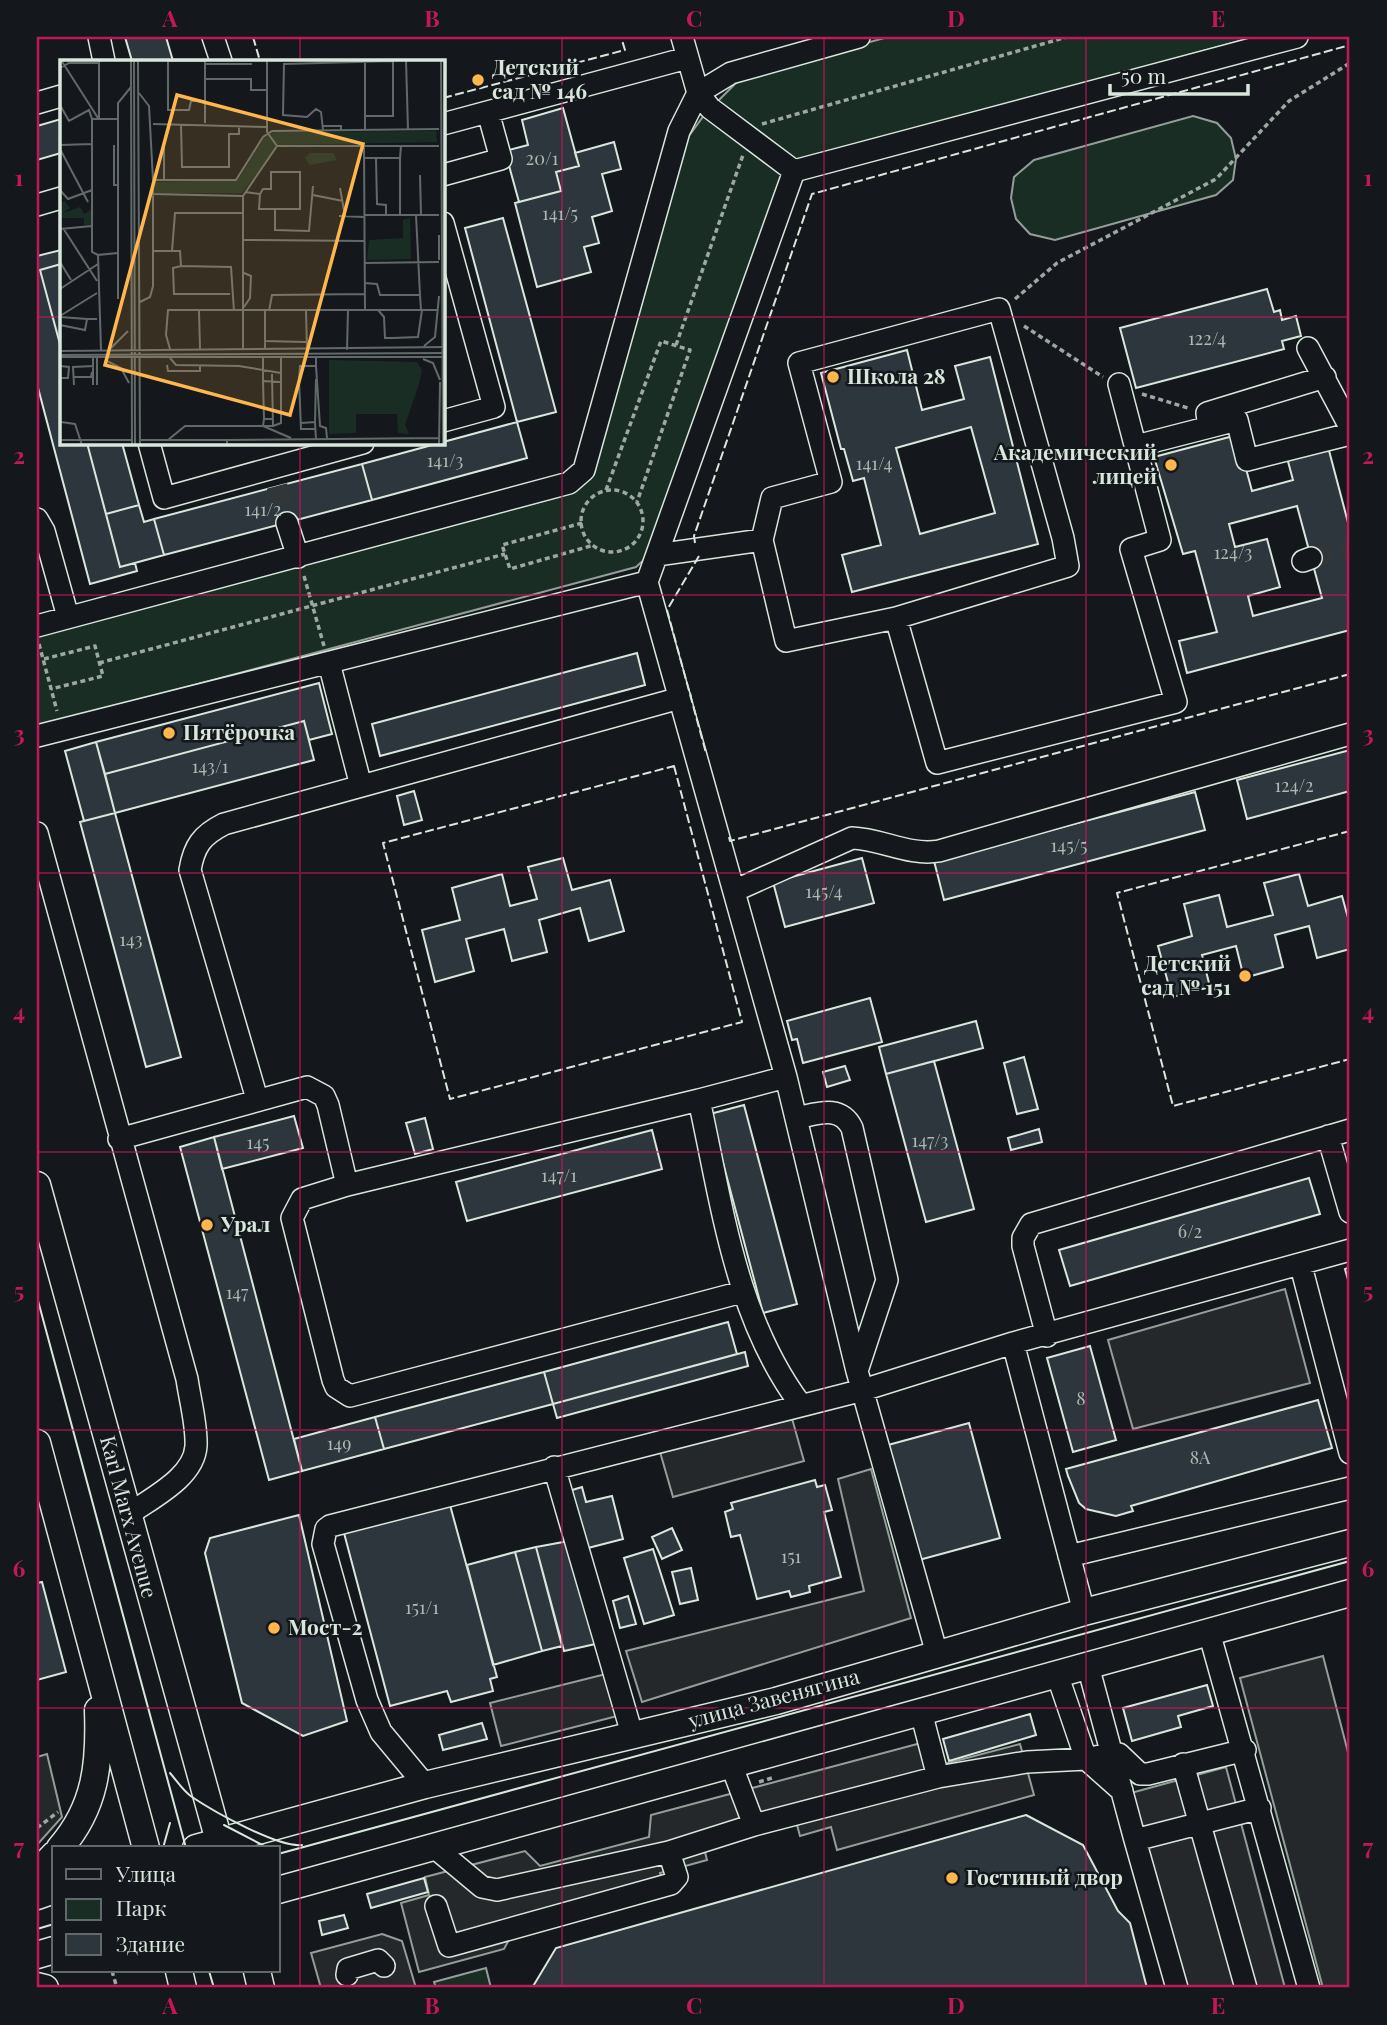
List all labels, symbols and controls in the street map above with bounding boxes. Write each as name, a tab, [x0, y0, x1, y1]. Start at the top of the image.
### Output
text: A	[161, 2, 178, 33]
text: B	[424, 2, 440, 33]
text: C	[686, 2, 702, 33]
text: D	[947, 2, 965, 33]
text: E	[1211, 2, 1225, 33]
place label: Детский сад № 146	[492, 52, 587, 104]
scale bar	[1110, 52, 1249, 96]
inset map	[60, 60, 444, 444]
text: 50 m	[1121, 61, 1167, 89]
marker: Детский сад № 146	[470, 72, 486, 88]
house number: 20/1	[526, 146, 559, 170]
text: 1	[15, 161, 24, 192]
text: 1	[1364, 161, 1373, 192]
house number: 141/5	[542, 201, 578, 225]
house number: 122/4	[1188, 326, 1226, 350]
place label: Школа 28	[847, 361, 946, 389]
marker: Школа 28	[825, 369, 841, 385]
place label: Академический лицей	[993, 437, 1157, 489]
text: 2	[13, 439, 25, 470]
text: 2	[1362, 439, 1374, 470]
house number: 141/3	[427, 448, 463, 472]
house number: 141/4	[856, 451, 892, 475]
marker: Академический лицей	[1163, 457, 1179, 473]
house number: 141/2	[244, 497, 282, 521]
house number: 124/3	[1214, 540, 1252, 564]
text: 3	[13, 717, 25, 748]
place label: Пятёрочка	[183, 717, 295, 745]
text: 3	[1362, 717, 1374, 748]
marker: Пятёрочка	[161, 725, 177, 741]
house number: 143/1	[192, 754, 229, 778]
house number: 124/2	[1274, 773, 1314, 797]
house number: 145/5	[1051, 833, 1087, 857]
house number: 145/4	[805, 879, 843, 903]
house number: 143	[119, 927, 143, 951]
place label: Детский сад № 151	[1141, 948, 1231, 1000]
marker: Детский сад № 151	[1237, 968, 1253, 984]
text: 4	[13, 995, 25, 1026]
text: 4	[1362, 995, 1374, 1026]
house number: 147/3	[912, 1128, 948, 1152]
house number: 145	[246, 1130, 270, 1154]
house number: 147/1	[541, 1163, 577, 1187]
place label: Урал	[220, 1209, 270, 1237]
marker: Урал	[199, 1217, 215, 1233]
house number: 6/2	[1178, 1219, 1202, 1243]
text: 5	[14, 1274, 24, 1305]
text: 5	[1363, 1274, 1373, 1305]
house number: 147	[226, 1280, 249, 1304]
house number: 8	[1076, 1386, 1086, 1410]
house number: 149	[327, 1431, 351, 1455]
street label: Karl Marx Avenue	[95, 1432, 165, 1601]
house number: 8А	[1190, 1445, 1211, 1469]
house number: 151	[781, 1544, 802, 1568]
text: 6	[13, 1552, 26, 1583]
text: 6	[1362, 1552, 1375, 1583]
house number: 151/1	[405, 1595, 439, 1619]
place label: Мост-2	[288, 1612, 362, 1640]
marker: Мост-2	[266, 1620, 282, 1636]
street label: улица Завенягина	[684, 1661, 863, 1734]
text: 7	[14, 1830, 25, 1861]
text: 7	[1363, 1830, 1374, 1861]
legend	[52, 1846, 280, 1972]
text: Улица	[115, 1859, 177, 1887]
place label: Гостиный двор	[966, 1862, 1123, 1890]
marker: Гостиный двор	[944, 1870, 960, 1886]
text: Парк	[116, 1893, 166, 1921]
text: Здание	[116, 1929, 185, 1957]
text: A	[161, 1989, 178, 2020]
text: B	[424, 1989, 440, 2020]
text: C	[686, 1989, 702, 2020]
text: D	[947, 1989, 965, 2020]
text: E	[1211, 1989, 1225, 2020]

